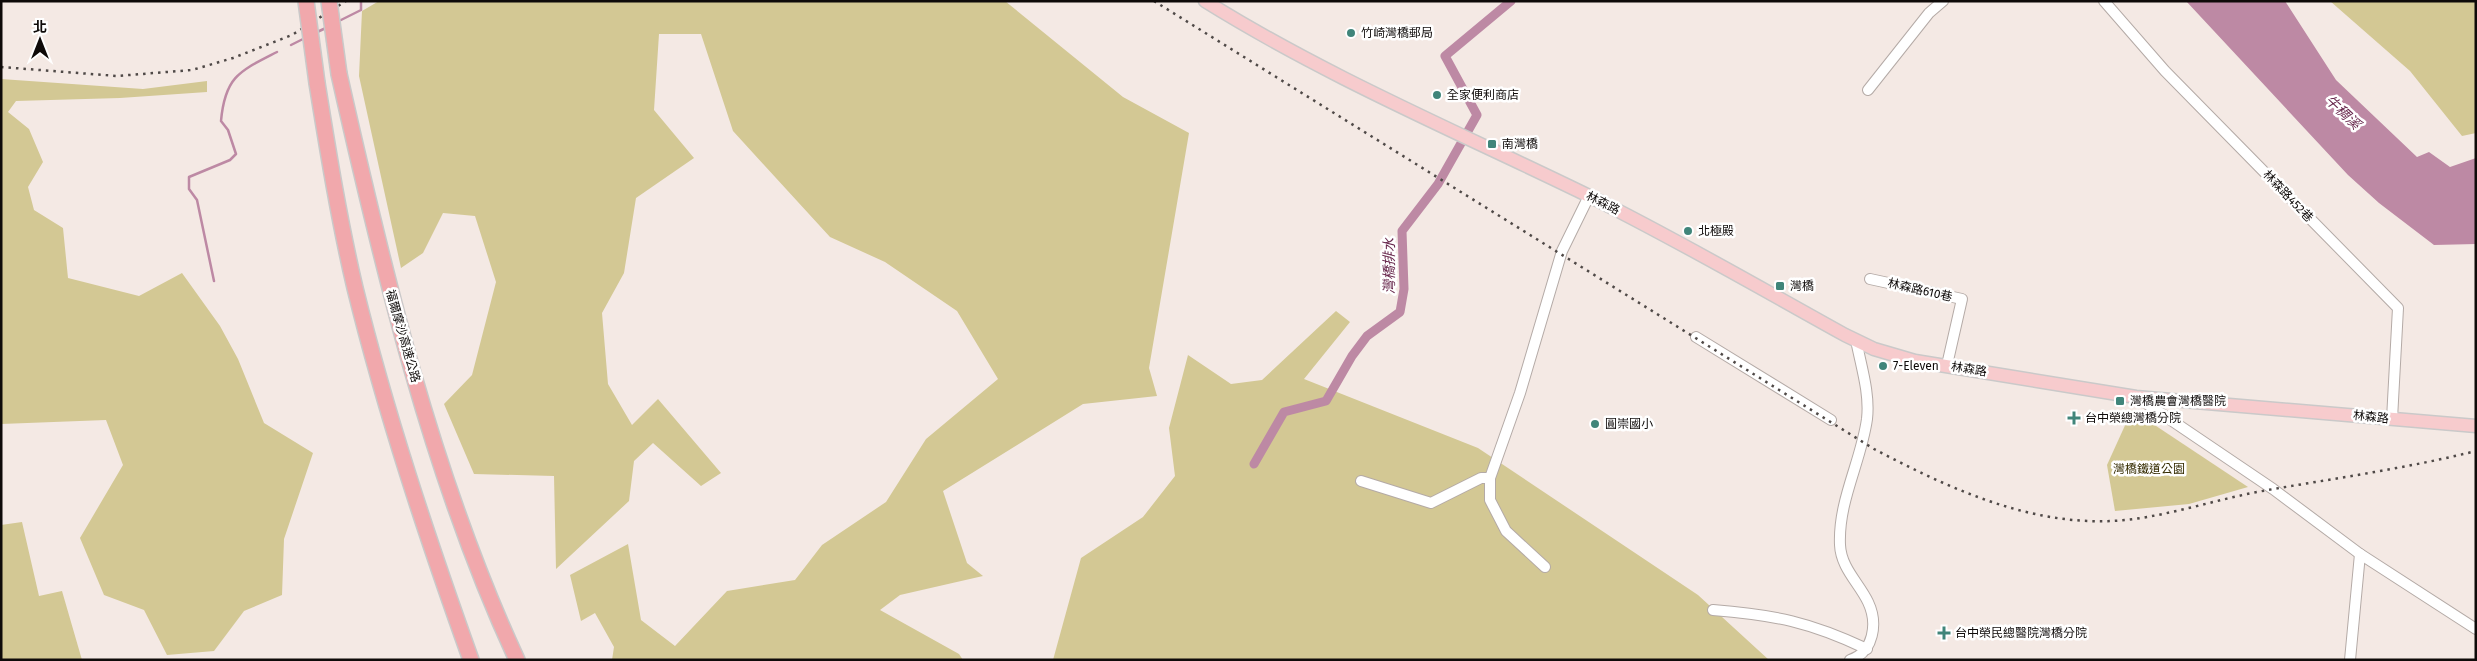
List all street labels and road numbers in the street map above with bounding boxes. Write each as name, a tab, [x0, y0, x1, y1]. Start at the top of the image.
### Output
street label: 林森路452巷	[2260, 167, 2316, 225]
street label: 林森路	[1584, 189, 1622, 217]
street label: 林森路610巷	[1886, 276, 1954, 304]
street label: 福爾摩沙高速公路	[383, 288, 423, 384]
street label: 林森路	[1950, 359, 1988, 379]
street label: 林森路	[2352, 408, 2390, 426]

